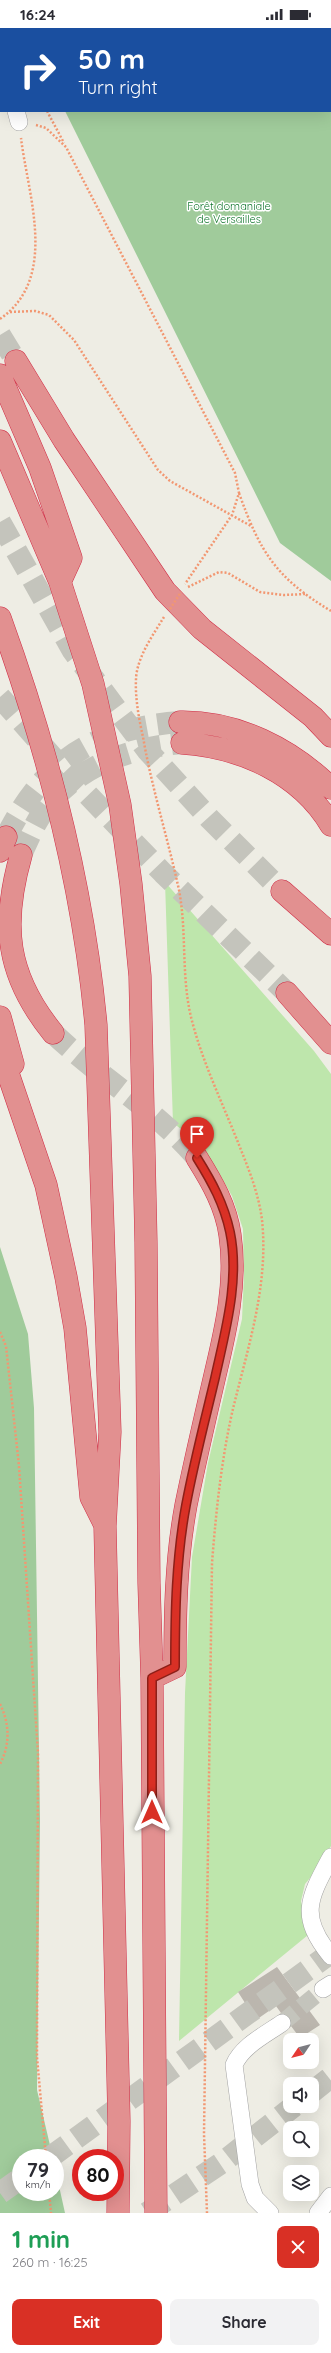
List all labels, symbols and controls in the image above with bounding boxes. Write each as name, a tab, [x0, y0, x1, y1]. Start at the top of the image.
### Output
text: 16:24	[20, 5, 56, 24]
text: 50 m	[78, 41, 145, 76]
icon: right	[12, 44, 64, 96]
text: Turn right	[78, 76, 158, 99]
park label: Forêt domaniale de Versailles	[187, 199, 271, 226]
pin	[180, 1117, 214, 1158]
icon: arrive	[186, 1123, 208, 1145]
position arrow	[131, 1791, 173, 1833]
north arrow	[283, 2033, 319, 2069]
map controls	[283, 2033, 319, 2201]
button: sound	[283, 2077, 319, 2113]
button: search	[283, 2121, 319, 2157]
speed limit sign: 80	[72, 2149, 124, 2201]
text: 79	[27, 2157, 49, 2182]
button: layers	[283, 2165, 319, 2201]
text: km/h	[25, 2178, 51, 2191]
text: 1 min	[12, 2224, 70, 2254]
button: close	[277, 2226, 319, 2268]
text: 260 m · 16:25	[12, 2254, 88, 2270]
button: Exit	[12, 2299, 162, 2345]
button: Share	[170, 2299, 319, 2345]

